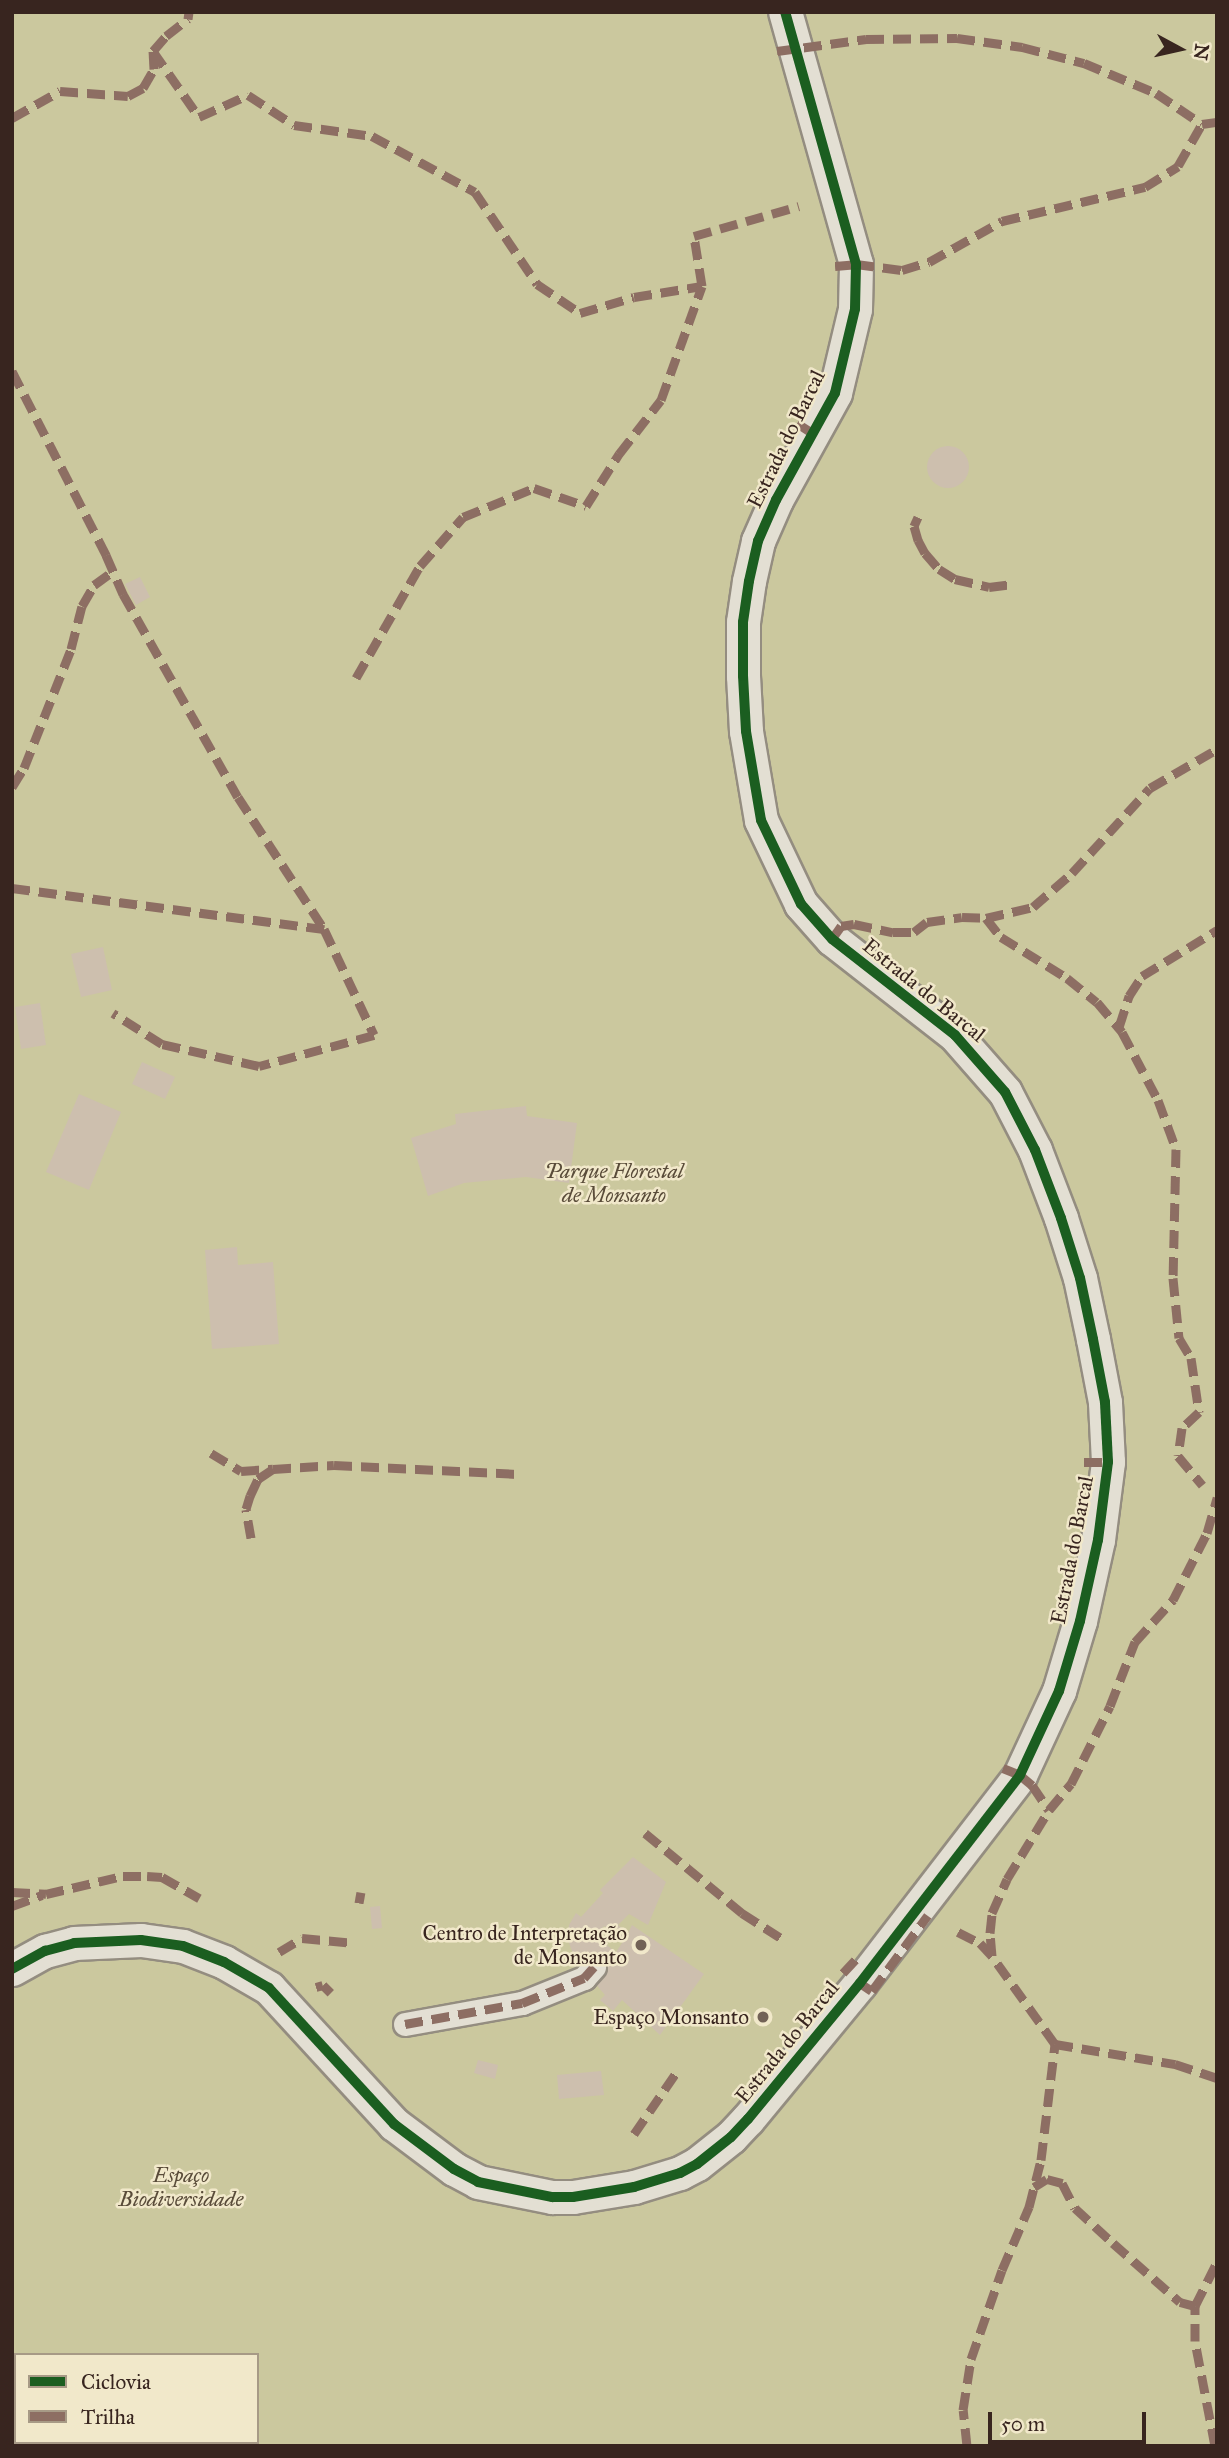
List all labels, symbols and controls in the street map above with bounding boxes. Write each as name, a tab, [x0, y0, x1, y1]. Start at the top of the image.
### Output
north arrow	[1145, 14, 1215, 84]
text: N	[1189, 42, 1214, 62]
street label: Estrada do Barcal	[742, 366, 830, 512]
street label: Estrada do Barcal	[858, 933, 990, 1047]
park label: Parque Florestal de Monsanto	[545, 1158, 683, 1208]
street label: Estrada do Barcal	[1045, 1474, 1099, 1626]
place label: Centro de Interpretação de Monsanto	[422, 1920, 627, 1970]
marker: Centro de Interpretação de Monsanto	[633, 1937, 649, 1953]
street label: Estrada do Barcal	[730, 1976, 844, 2108]
place label: Espaço Monsanto	[593, 2004, 749, 2030]
marker: Espaço Monsanto	[755, 2009, 771, 2025]
park label: Espaço Biodiversidade	[119, 2162, 243, 2212]
legend	[14, 2353, 259, 2444]
text: Ciclovia	[81, 2369, 151, 2395]
scale bar	[991, 2398, 1148, 2442]
text: Trilha	[81, 2404, 135, 2430]
text: 50 m	[1001, 2411, 1045, 2437]

